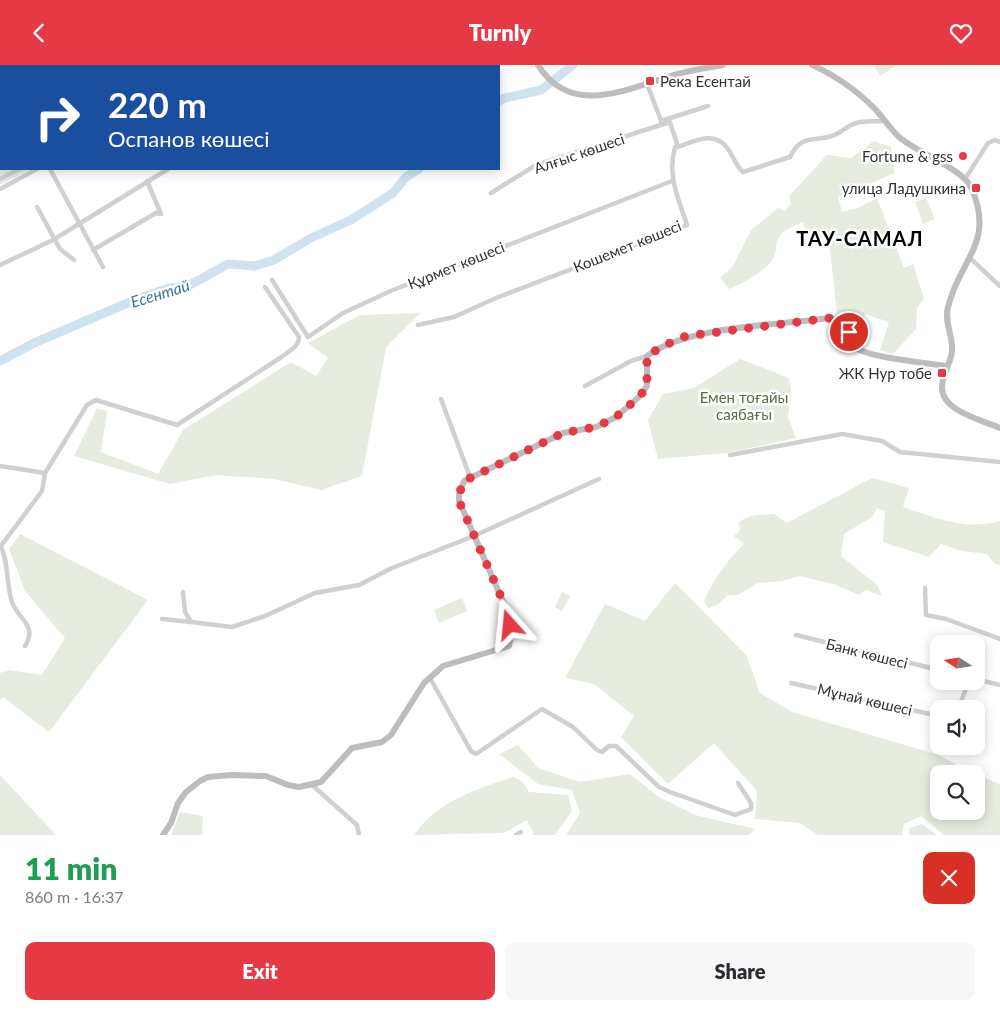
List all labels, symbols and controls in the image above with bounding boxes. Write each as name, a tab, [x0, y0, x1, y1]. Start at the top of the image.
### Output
icon: back	[25, 19, 53, 47]
text: Turnly	[469, 19, 531, 46]
icon: heart	[947, 19, 975, 47]
place label: Река Есентай	[660, 72, 751, 90]
marker: Река Есентай	[644, 75, 656, 87]
text: 220 m	[108, 83, 207, 125]
icon: right	[25, 85, 90, 150]
text: Оспанов көшесі	[108, 125, 270, 152]
street label: Алғыс көшесі	[531, 129, 627, 177]
place label: Fortune & gss	[862, 147, 953, 165]
marker: Fortune & gss	[957, 150, 969, 162]
place label: улица Ладушкина	[842, 179, 966, 197]
marker: улица Ладушкина	[970, 182, 982, 194]
street label: Кошемет көшесі	[570, 216, 684, 276]
district label: ТАУ-САМАЛ	[796, 226, 924, 250]
street label: Құрмет көшесі	[405, 237, 507, 293]
water label: Есентай	[128, 275, 192, 311]
pin	[828, 311, 870, 353]
icon: arrive	[835, 318, 863, 346]
place label: ЖК Нур тобе	[839, 364, 932, 382]
marker: ЖК Нур тобе	[936, 367, 948, 379]
park label: Емен тоғайы саябағы	[700, 388, 788, 423]
position arrow	[483, 598, 535, 650]
street label: Банк көшесі	[824, 634, 910, 672]
north arrow	[930, 635, 985, 690]
map controls	[930, 635, 985, 820]
street label: Мұнай көшесі	[816, 679, 914, 719]
button: sound	[930, 700, 985, 755]
button: search	[930, 765, 985, 820]
text: 11 min	[25, 850, 117, 886]
button: close	[923, 852, 975, 904]
text: 860 m · 16:37	[25, 887, 124, 906]
button: Exit	[25, 942, 495, 1000]
button: Share	[505, 942, 975, 1000]

